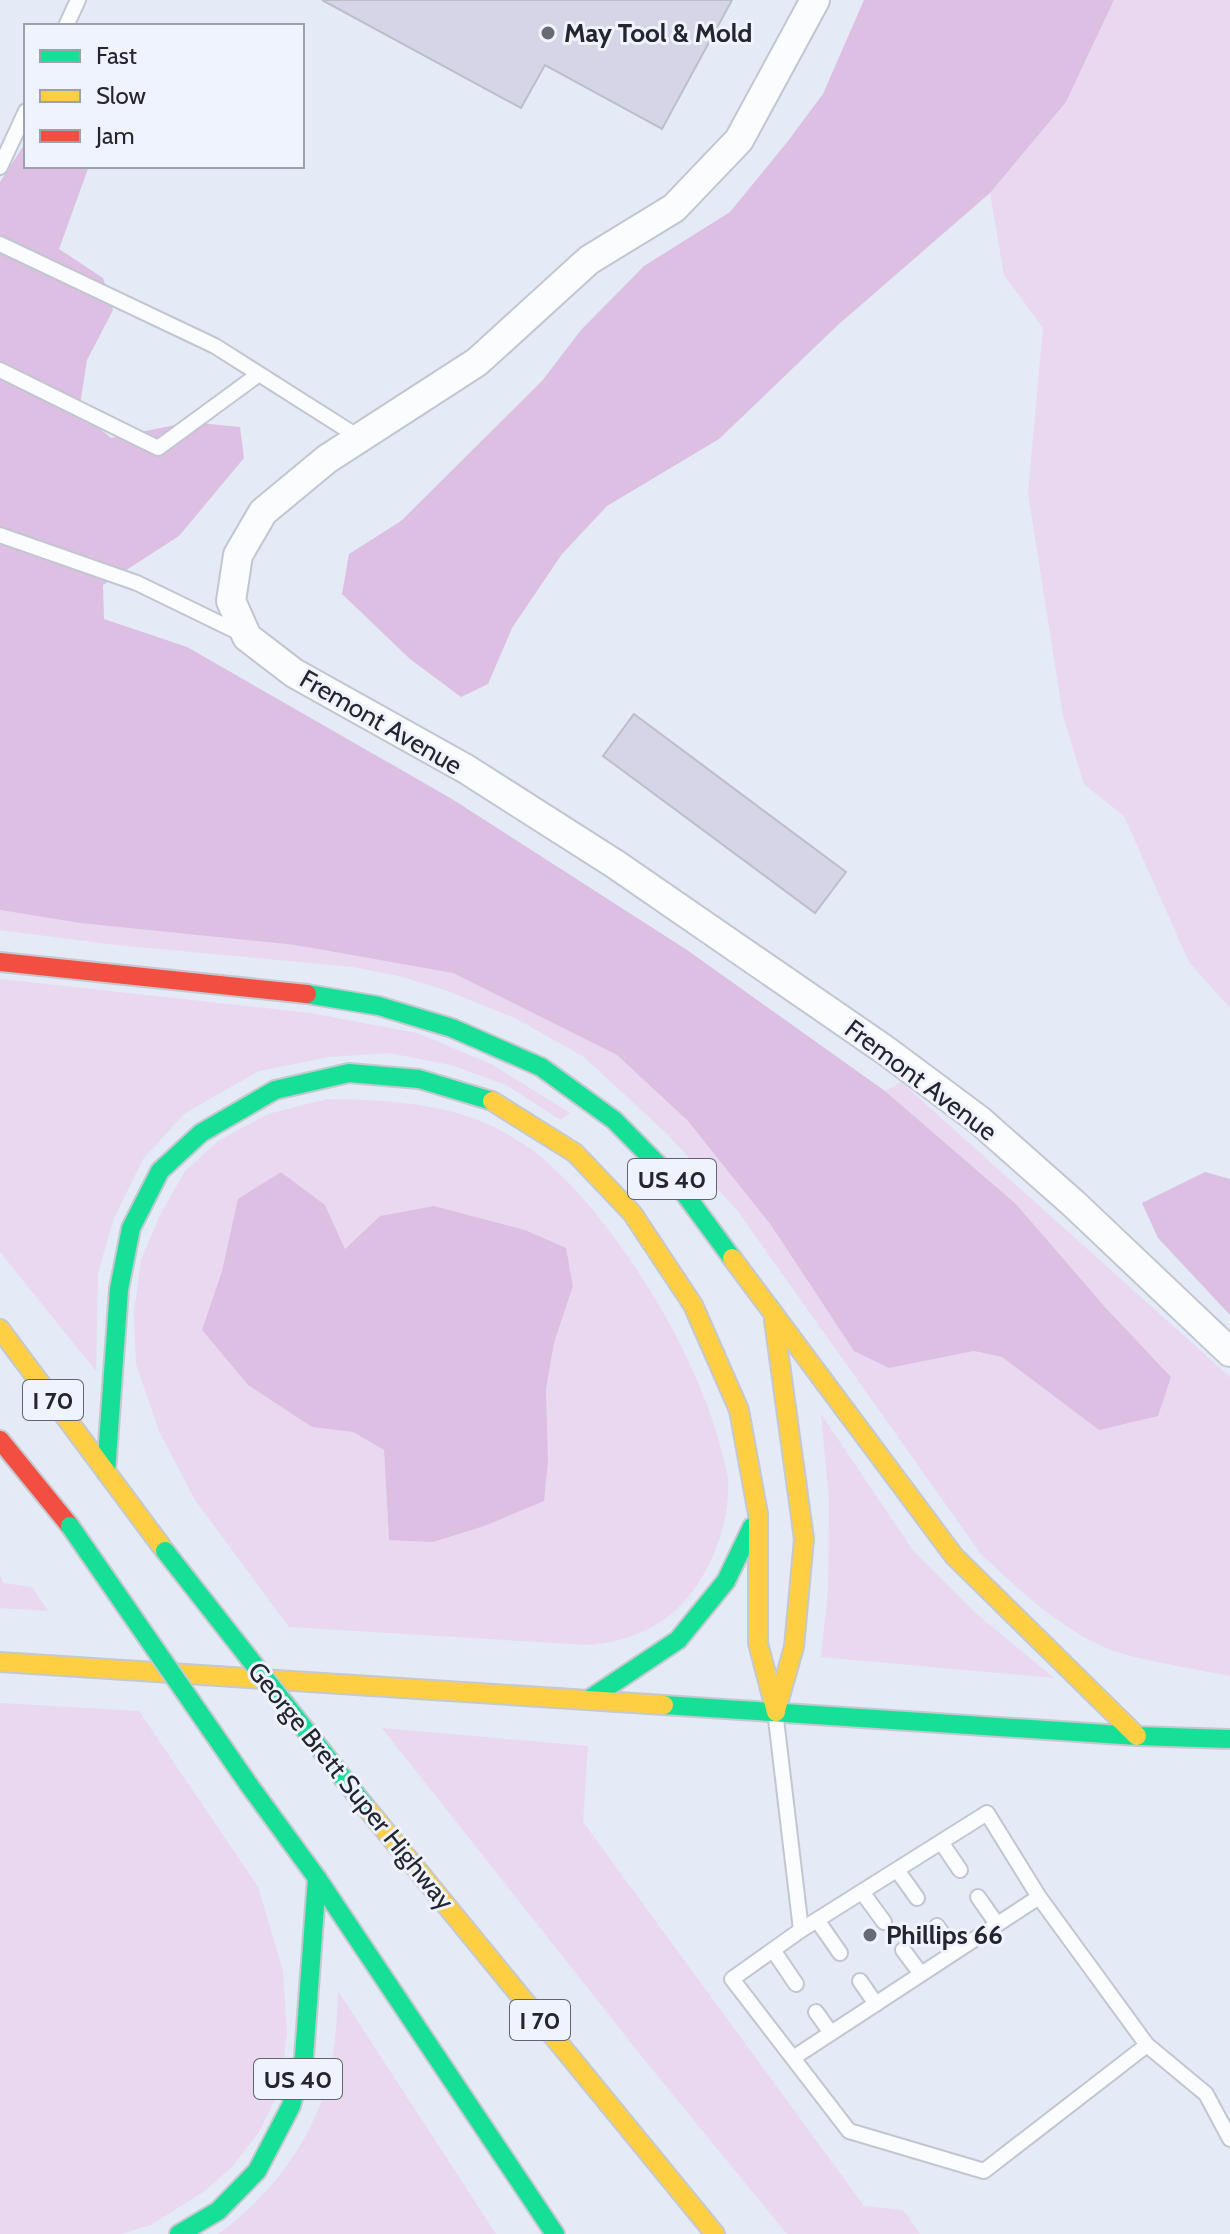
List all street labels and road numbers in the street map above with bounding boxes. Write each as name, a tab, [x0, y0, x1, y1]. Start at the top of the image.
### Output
street label: Fremont Avenue	[294, 663, 468, 781]
street label: Fremont Avenue	[839, 1012, 1003, 1148]
road number: US 40	[628, 1159, 716, 1199]
road number: I 70	[23, 1380, 83, 1420]
street label: George Brett Super Highway	[241, 1656, 461, 1916]
road number: I 70	[510, 2000, 570, 2040]
road number: US 40	[254, 2059, 342, 2099]

